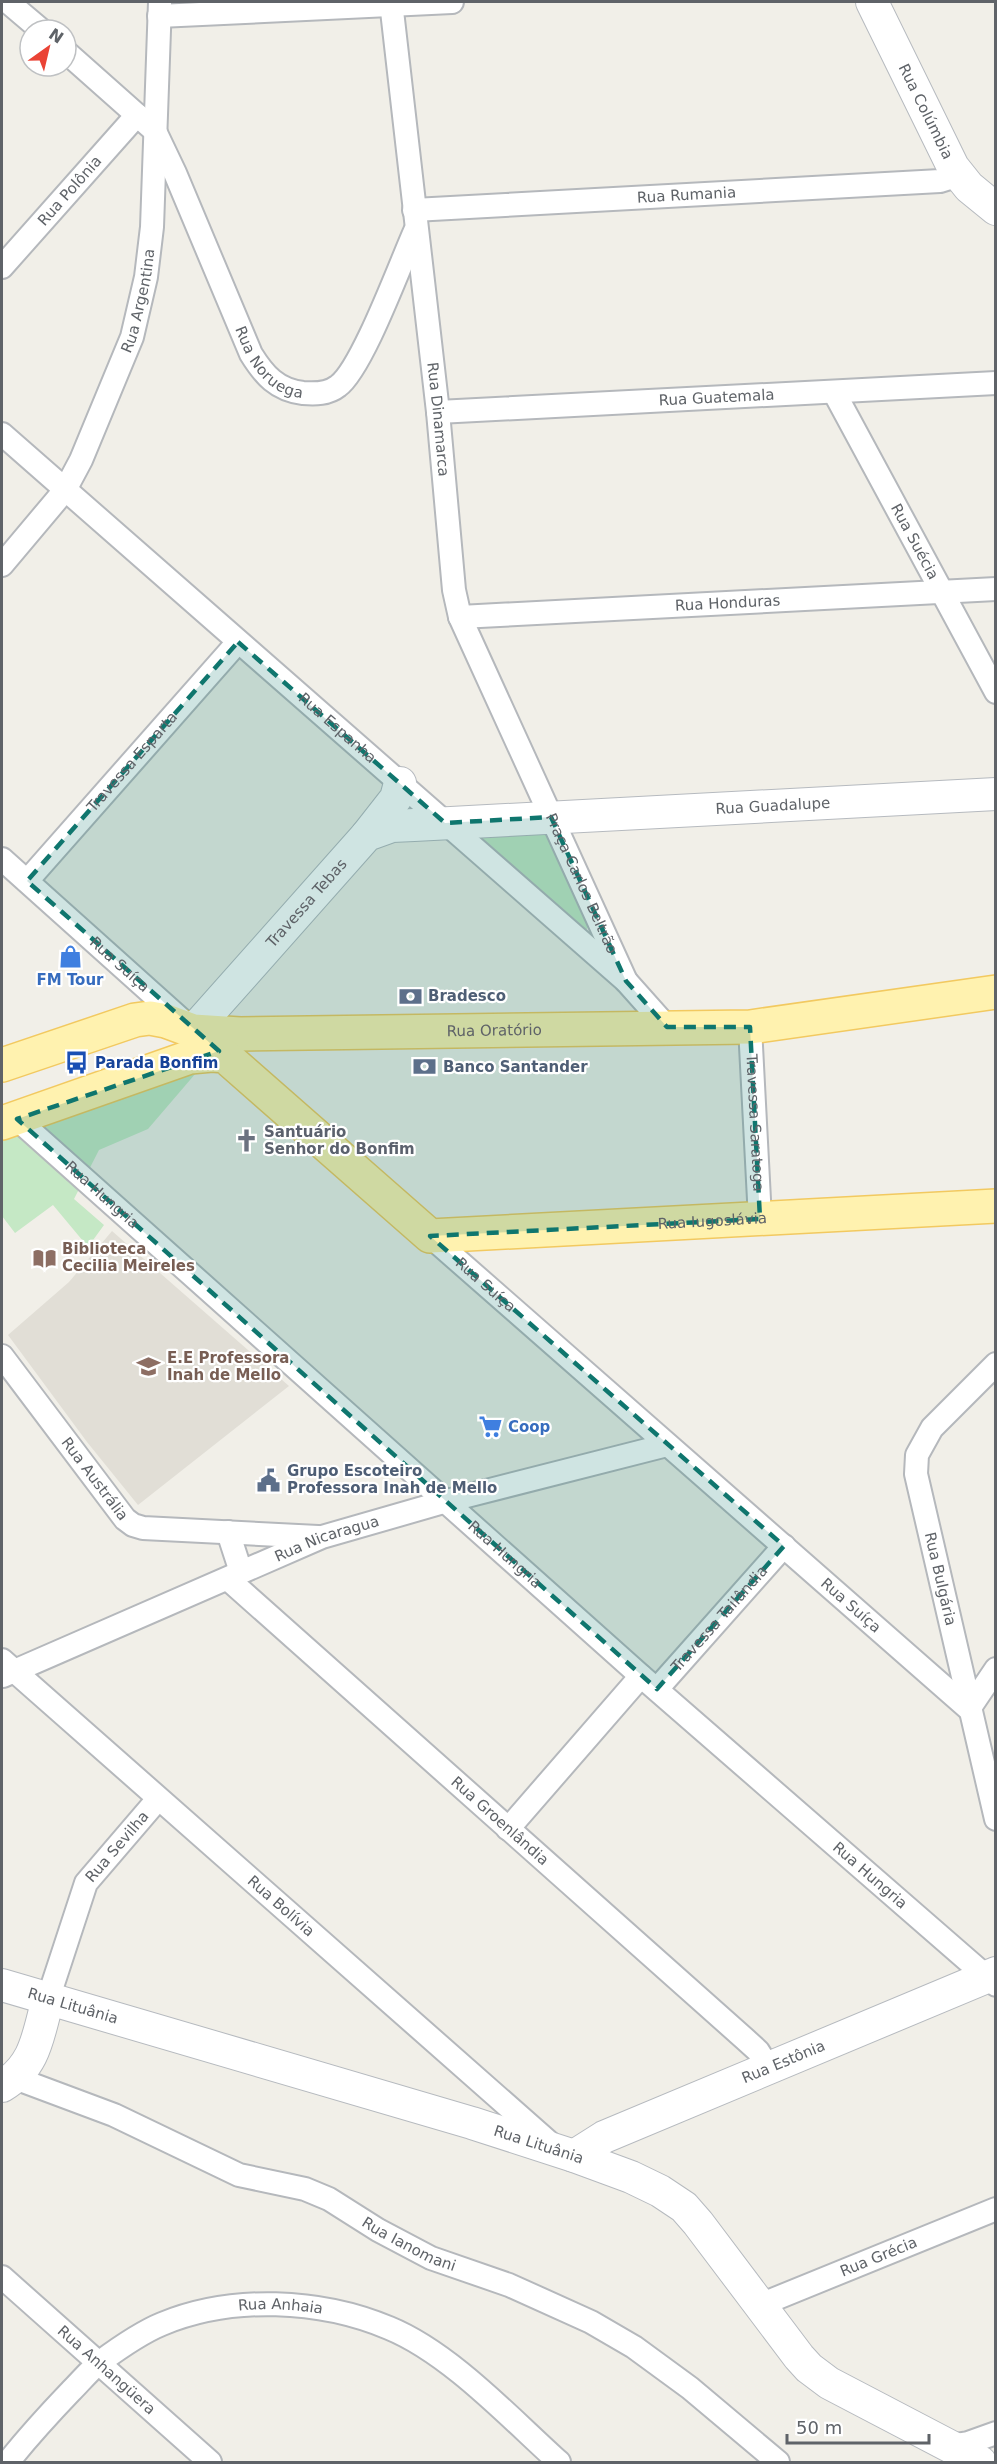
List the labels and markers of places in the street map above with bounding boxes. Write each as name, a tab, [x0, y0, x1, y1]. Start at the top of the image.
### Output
shop icon: FM Tour	[57, 943, 83, 969]
place label: FM Tour	[36, 971, 104, 989]
bank icon: Bradesco	[397, 983, 423, 1009]
place label: Bradesco	[428, 987, 506, 1005]
bus stop icon: Parada Bonfim	[64, 1050, 90, 1076]
place label: Parada Bonfim	[95, 1054, 218, 1072]
bank icon: Banco Santander	[412, 1054, 438, 1080]
place label: Banco Santander	[443, 1058, 588, 1076]
place label: Santuário Senhor do Bonfim	[264, 1123, 415, 1158]
church icon: Santuário Senhor do Bonfim	[233, 1128, 259, 1154]
place label: Biblioteca Cecilia Meireles	[62, 1240, 195, 1275]
library icon: Biblioteca Cecilia Meireles	[31, 1245, 57, 1271]
place label: E.E Professora Inah de Mello	[167, 1349, 290, 1384]
school or university icon: E.E Professora Inah de Mello	[136, 1354, 162, 1380]
supermarket icon: Coop	[477, 1414, 503, 1440]
place label: Coop	[508, 1418, 551, 1436]
place label: Grupo Escoteiro Professora Inah de Mello	[287, 1462, 497, 1497]
public building icon: Grupo Escoteiro Professora Inah de Mello	[256, 1467, 282, 1493]

